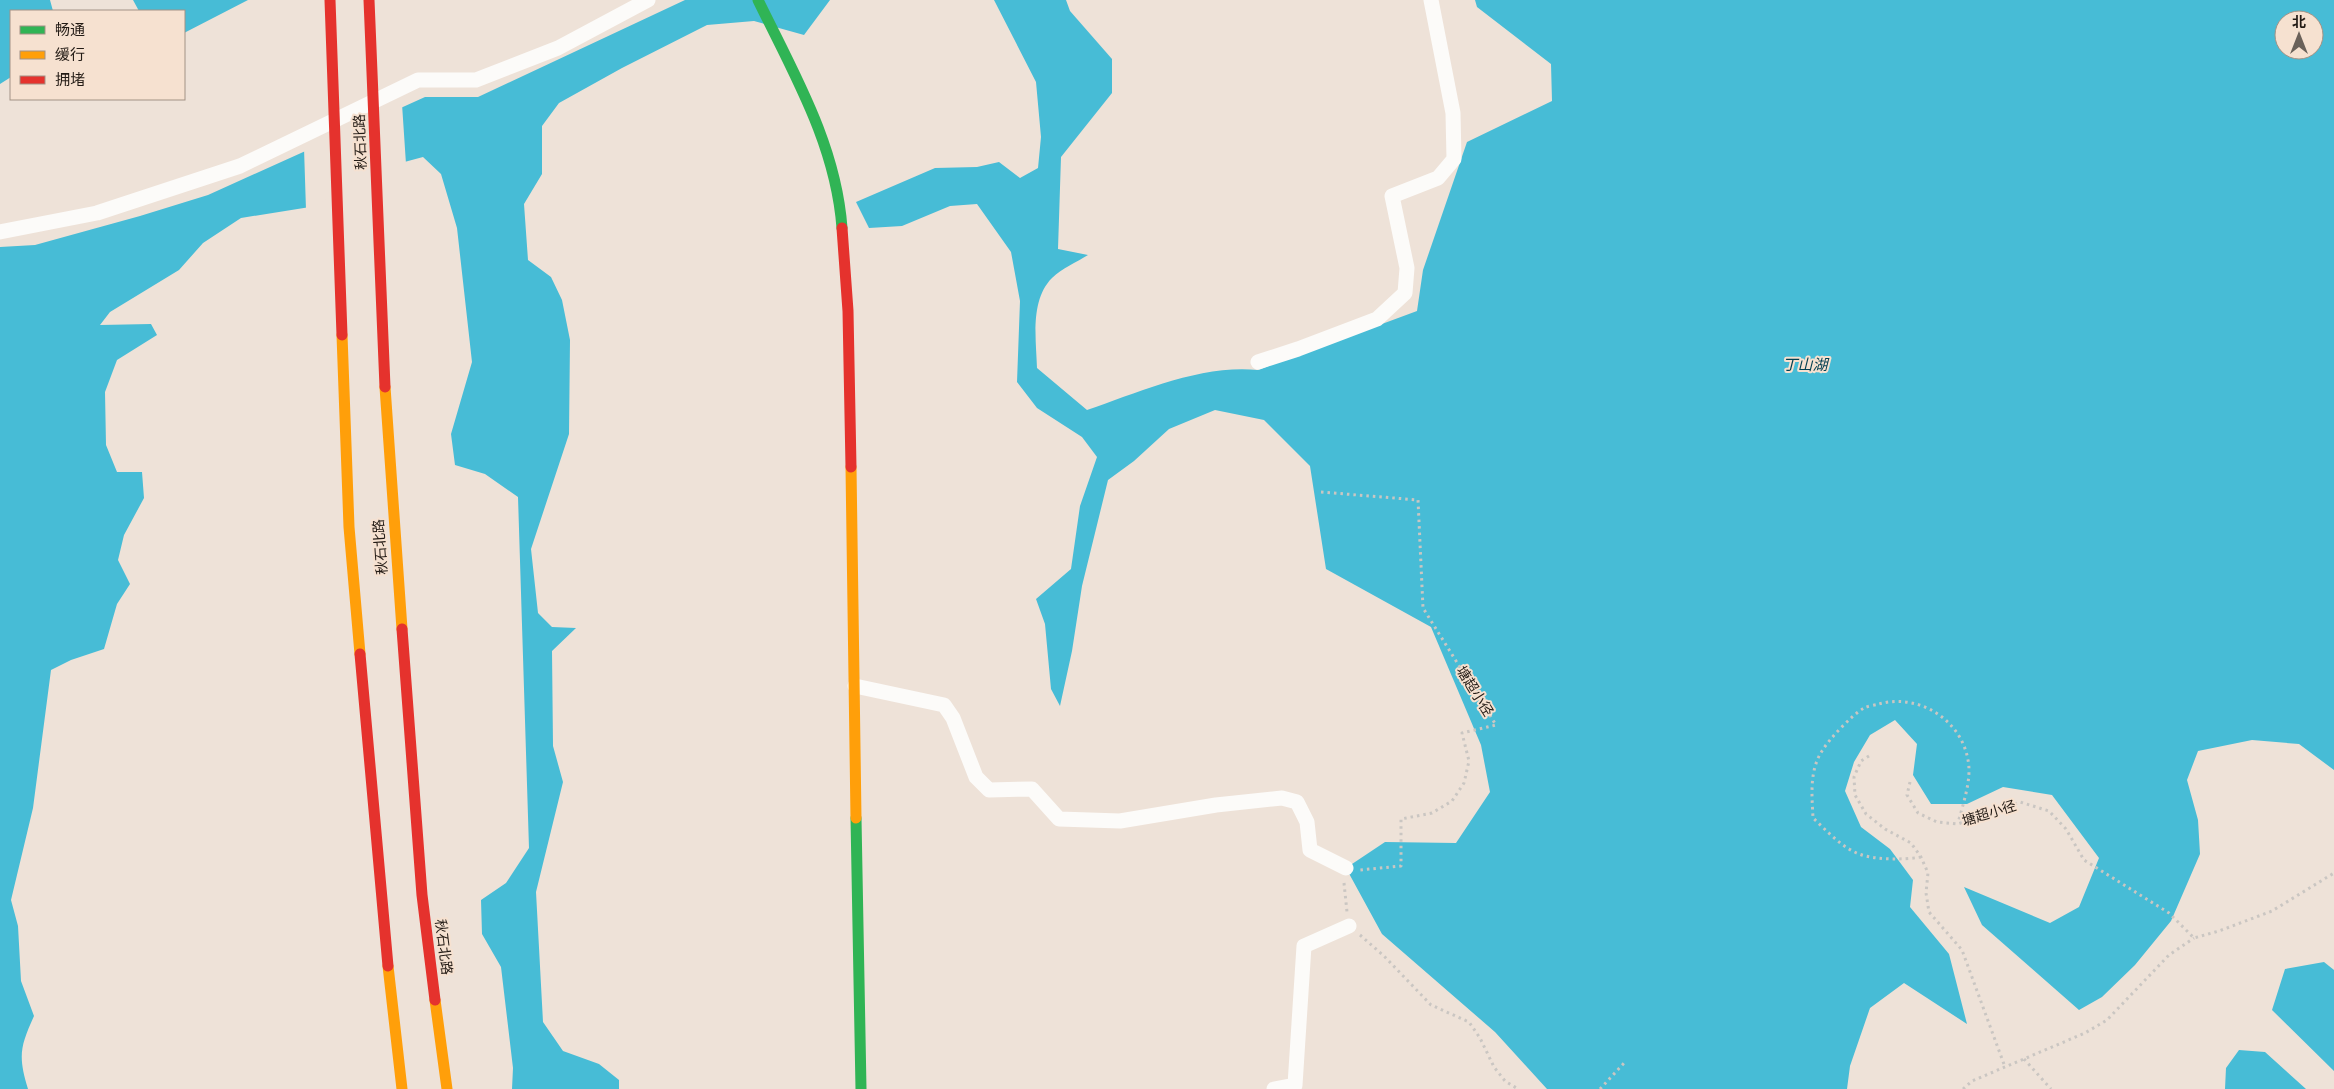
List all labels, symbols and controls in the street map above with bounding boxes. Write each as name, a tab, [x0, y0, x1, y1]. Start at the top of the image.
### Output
legend	[10, 10, 185, 100]
north arrow	[2274, 10, 2324, 60]
text: 北	[2292, 13, 2306, 31]
text: 畅通	[55, 20, 85, 39]
text: 缓行	[55, 45, 85, 64]
text: 拥堵	[55, 70, 85, 89]
street label: 秋石北路	[350, 114, 370, 170]
water label: 丁山湖	[1782, 355, 1829, 374]
street label: 秋石北路	[369, 518, 391, 576]
street label: 塘超小径	[1453, 662, 1497, 720]
street label: 塘超小径	[1960, 796, 2018, 830]
street label: 秋石北路	[432, 918, 456, 976]

